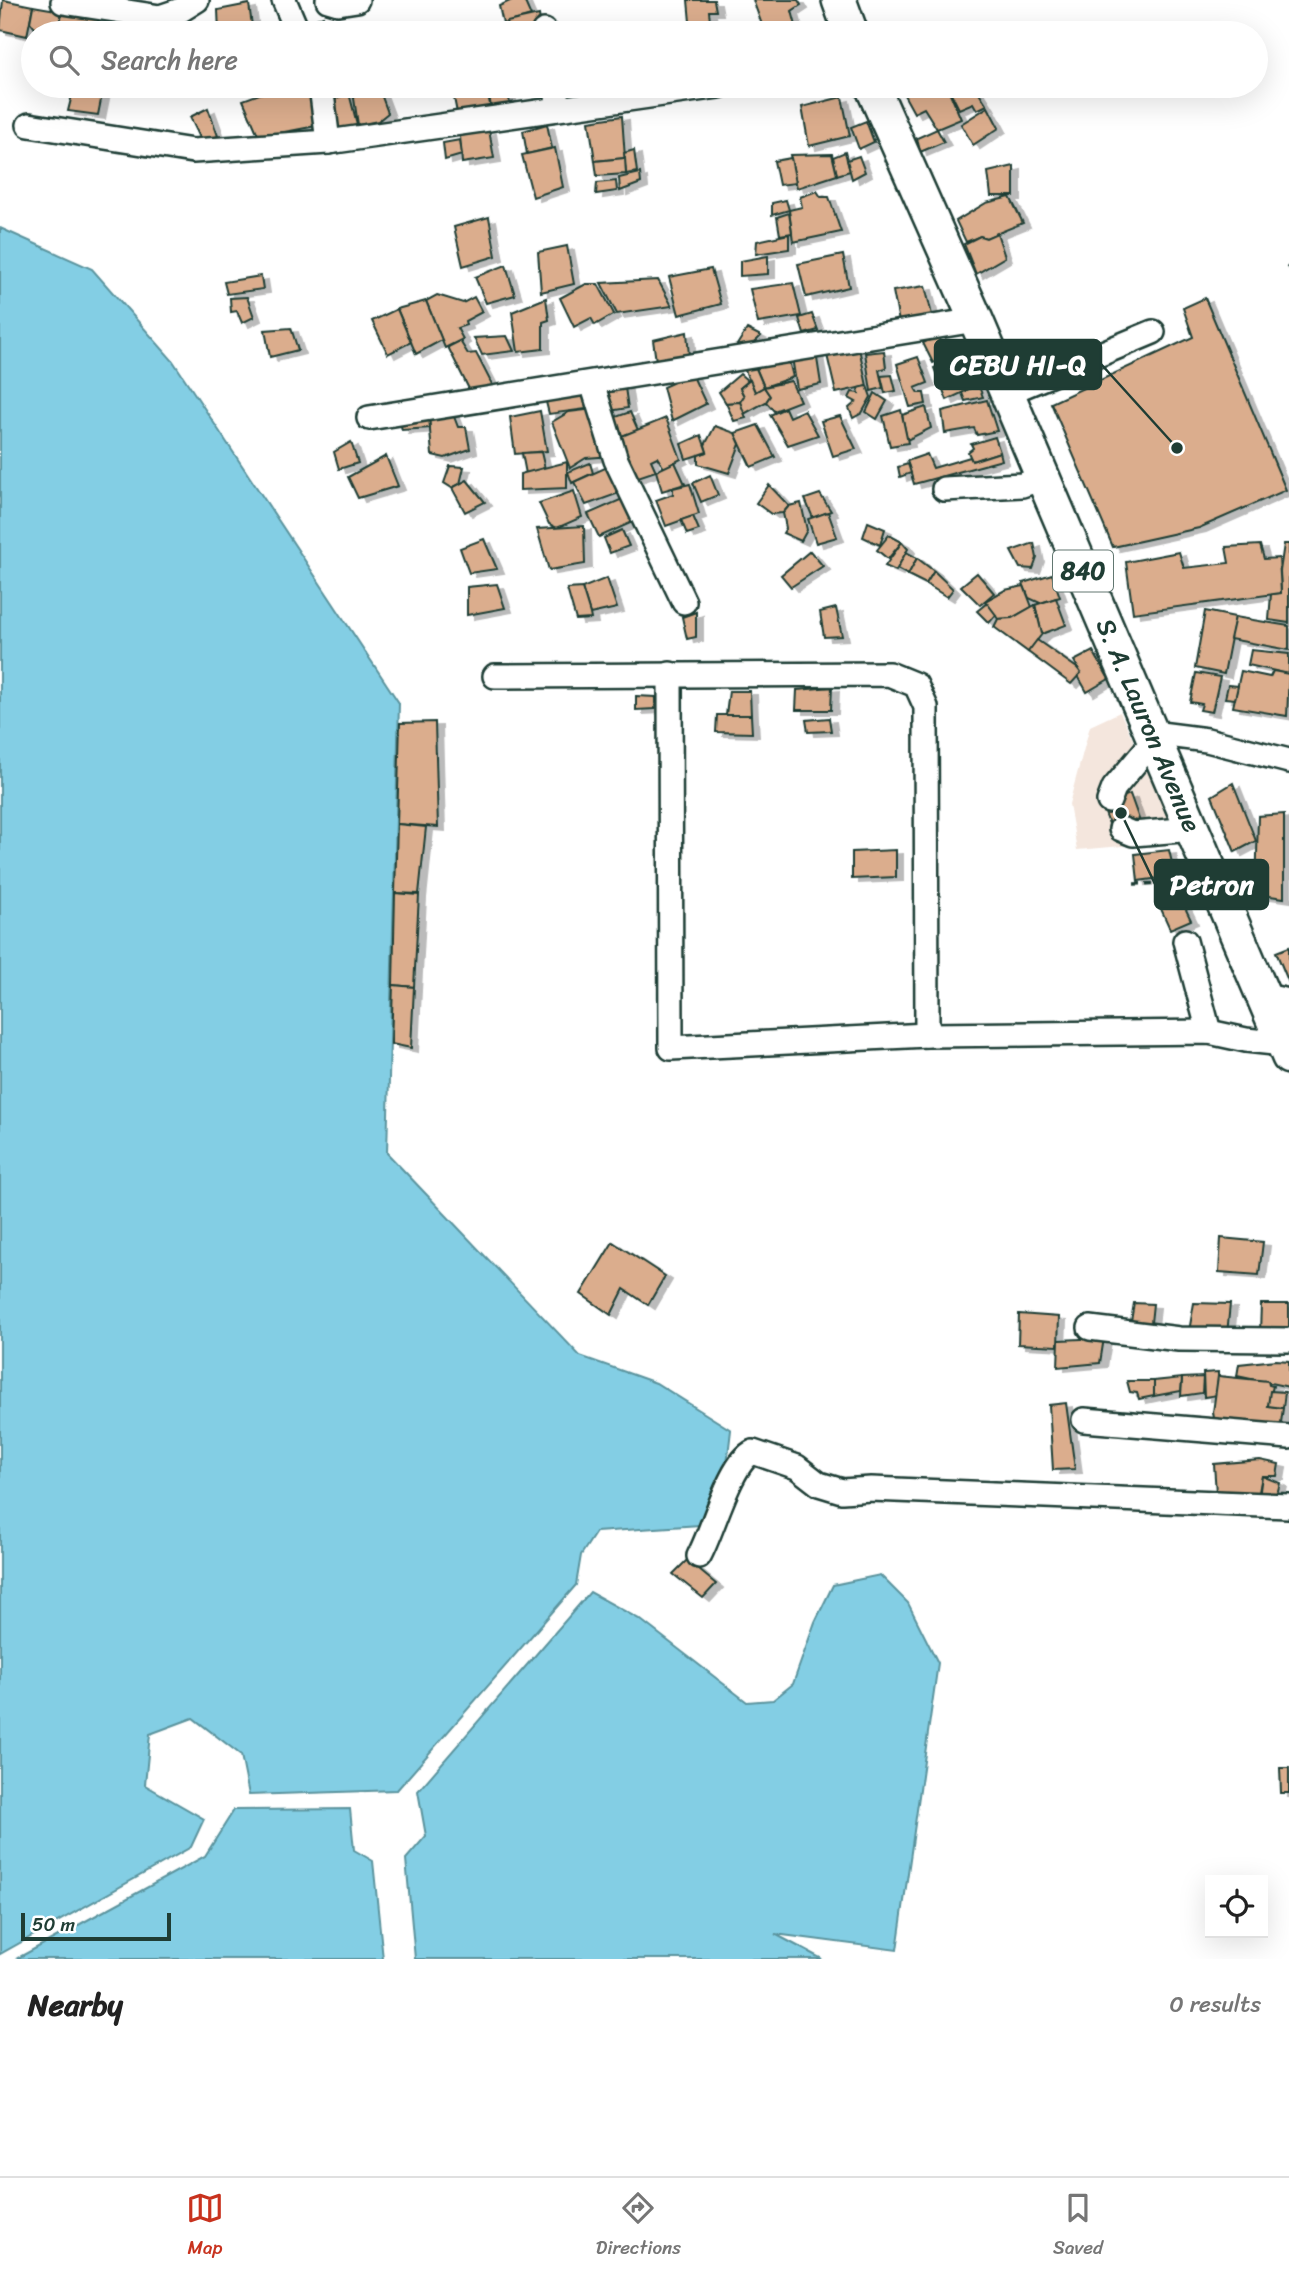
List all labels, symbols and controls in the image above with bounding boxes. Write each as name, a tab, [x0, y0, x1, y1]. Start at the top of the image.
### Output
search box	[21, 21, 1268, 98]
text: Search here	[101, 37, 238, 83]
icon: search	[45, 41, 83, 79]
callout: CEBU HI-Q	[935, 340, 1101, 389]
text: CEBU HI-Q	[949, 340, 1086, 389]
road number: 840	[1053, 550, 1113, 592]
street label: S. A. Lauron Avenue	[1083, 611, 1215, 840]
callout: Petron	[1155, 860, 1268, 909]
text: Petron	[1170, 860, 1255, 909]
map controls	[1205, 1875, 1268, 1938]
button: locate	[1205, 1875, 1268, 1938]
text: 50 m	[32, 1908, 75, 1941]
scale bar	[21, 1910, 172, 1942]
text: Nearby	[28, 1978, 123, 2032]
text: 0 results	[1169, 1984, 1261, 2025]
tab: Map	[186, 2189, 224, 2264]
tab: Directions	[596, 2189, 681, 2264]
tab: Saved	[1053, 2189, 1103, 2264]

